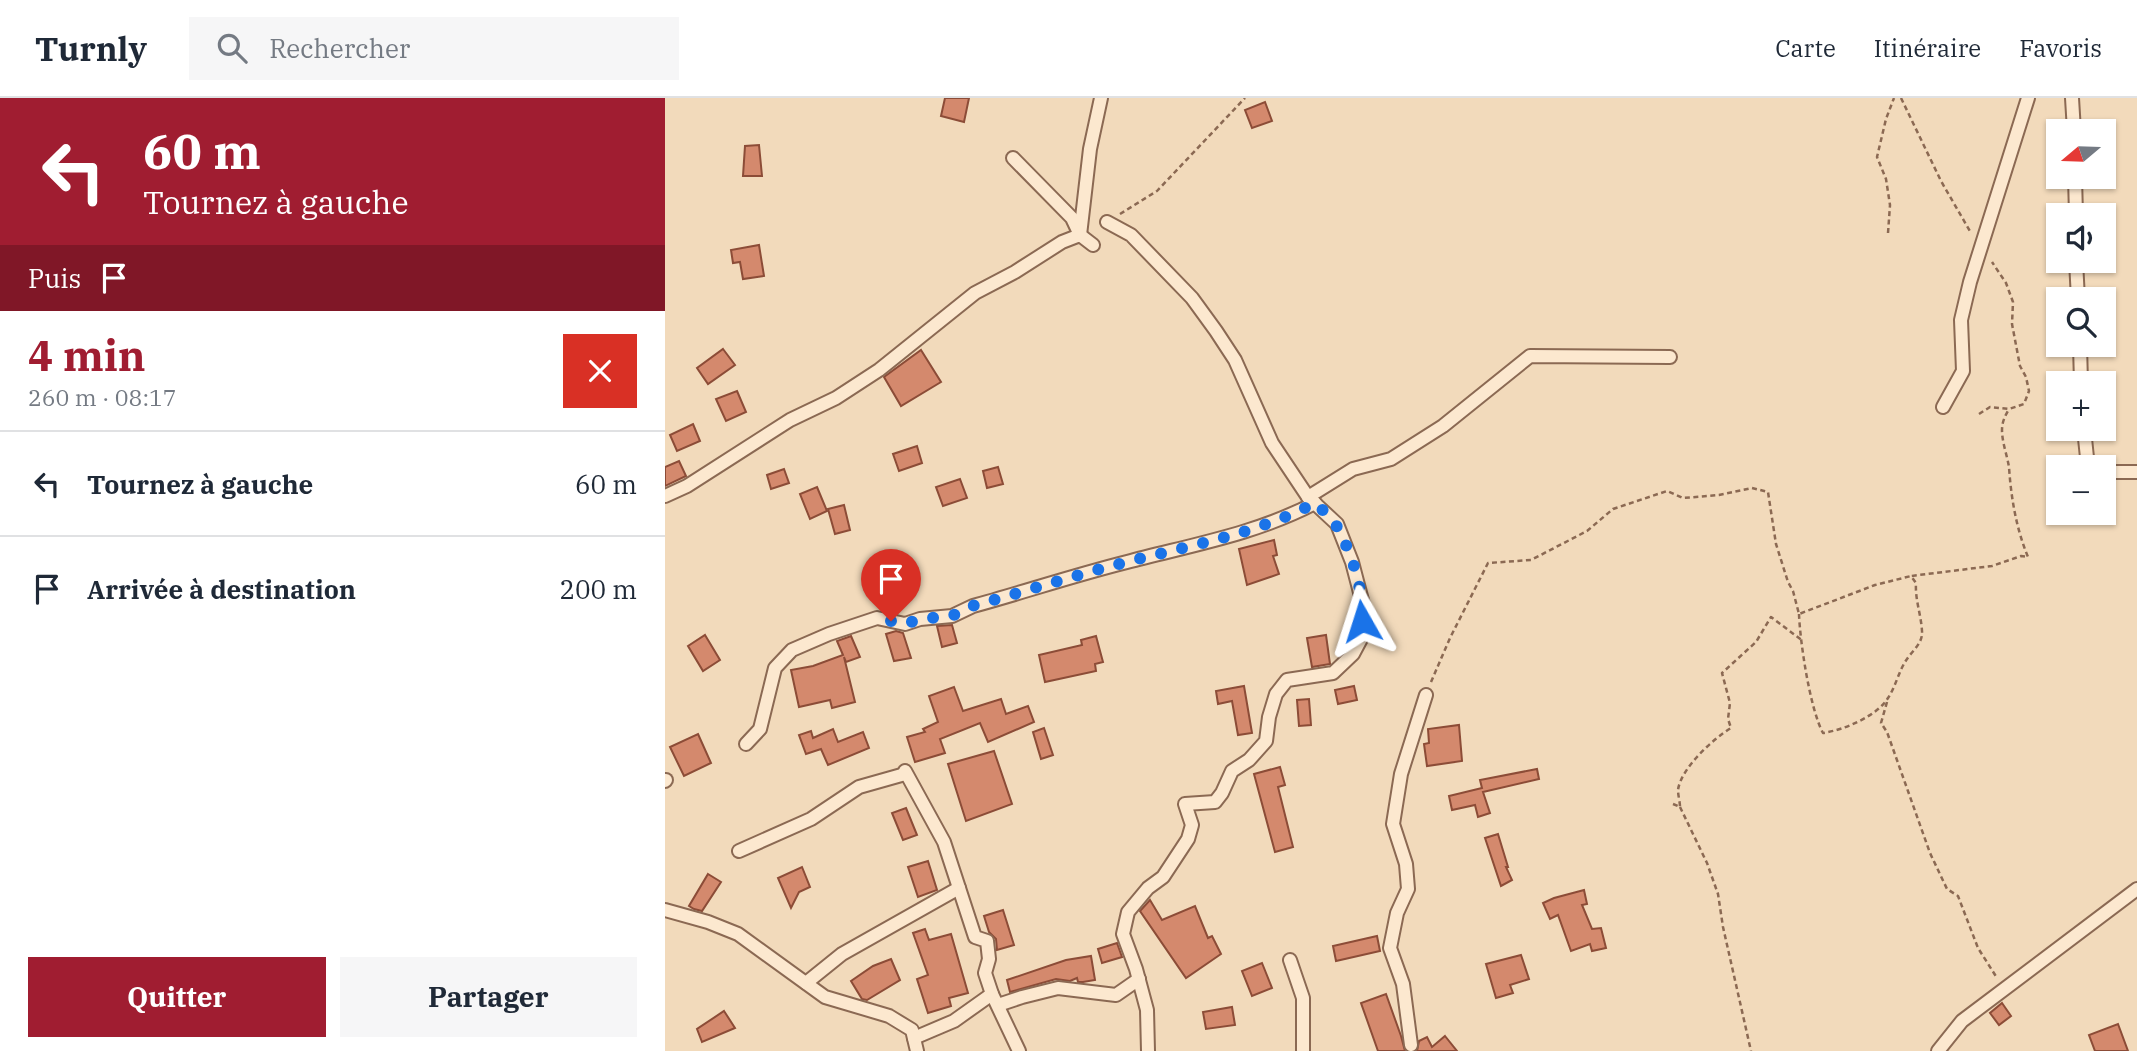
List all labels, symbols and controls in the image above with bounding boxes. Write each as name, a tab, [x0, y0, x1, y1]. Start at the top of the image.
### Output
search box	[189, 17, 679, 80]
text: Turnly	[35, 27, 147, 70]
icon: search	[213, 29, 251, 67]
text: Rechercher	[269, 31, 410, 65]
text: Carte	[1775, 32, 1836, 64]
text: Itinéraire	[1874, 32, 1981, 64]
text: Favoris	[2019, 32, 2102, 64]
text: 60 m	[143, 119, 261, 182]
north arrow	[2046, 119, 2116, 189]
map controls	[2046, 119, 2116, 525]
icon: left	[28, 126, 119, 217]
text: Tournez à gauche	[143, 181, 409, 223]
button: sound	[2046, 203, 2116, 273]
icon: arrive	[95, 259, 133, 297]
text: Puis	[28, 261, 81, 295]
button: search	[2046, 287, 2116, 357]
text: 4 min	[28, 328, 146, 383]
button: close	[563, 334, 637, 408]
button: +	[2046, 371, 2116, 441]
text: 260 m · 08:17	[28, 382, 177, 412]
button: −	[2046, 455, 2116, 525]
icon: left	[28, 465, 66, 503]
text: Tournez à gauche	[87, 467, 313, 501]
text: 60 m	[575, 467, 637, 501]
pin	[861, 549, 921, 621]
icon: arrive	[872, 560, 910, 598]
icon: arrive	[28, 570, 66, 608]
text: Arrivée à destination	[87, 572, 356, 606]
text: 200 m	[559, 572, 637, 606]
position arrow	[1325, 584, 1399, 658]
button: Quitter	[28, 957, 326, 1037]
button: Partager	[340, 957, 637, 1037]

